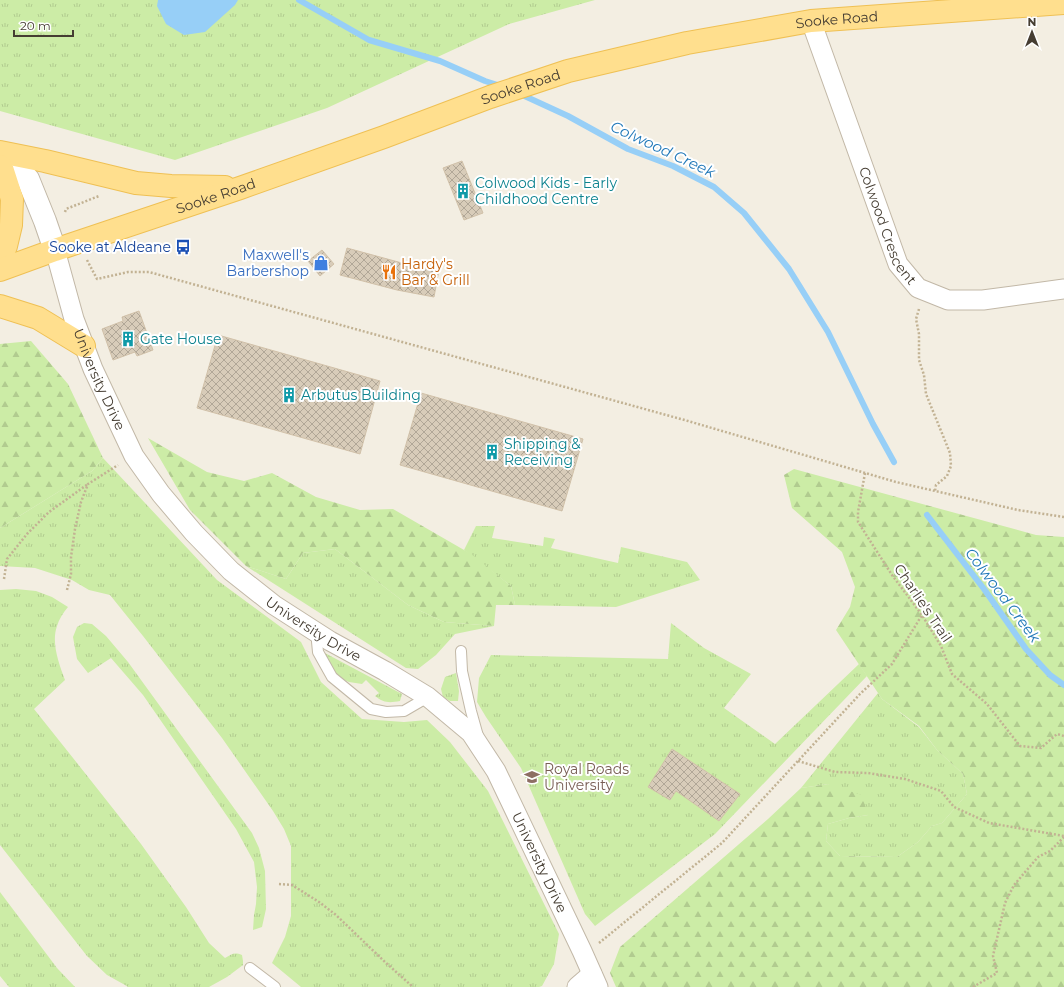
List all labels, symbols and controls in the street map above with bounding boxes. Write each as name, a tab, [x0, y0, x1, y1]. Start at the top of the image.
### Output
street label: Sooke Road	[794, 7, 879, 33]
scale bar	[14, 12, 73, 38]
north arrow	[1012, 12, 1052, 52]
text: N	[1028, 15, 1036, 29]
text: 20 m	[20, 18, 51, 33]
street label: Sooke Road	[478, 65, 563, 109]
water label: Colwood Creek	[608, 116, 719, 182]
street label: Colwood Crescent	[855, 164, 921, 289]
street label: Sooke Road	[173, 174, 258, 218]
place label: Colwood Kids - Early Childhood Centre	[475, 174, 617, 208]
building icon: Colwood Kids - Early Childhood Centre	[454, 182, 472, 200]
place label: Sooke at Aldeane	[49, 238, 171, 256]
bus stop icon: Sooke at Aldeane	[174, 238, 192, 256]
place label: Maxwell's Barbershop	[227, 246, 309, 280]
shop icon: Maxwell's Barbershop	[312, 254, 330, 272]
place label: Hardy's Bar & Grill	[401, 255, 470, 289]
restaurant icon: Hardy's Bar & Grill	[380, 263, 398, 281]
street label: University Drive	[69, 326, 130, 433]
building icon: Gate House	[119, 330, 137, 348]
place label: Gate House	[140, 330, 221, 348]
building icon: Arbutus Building	[280, 386, 298, 404]
place label: Arbutus Building	[301, 386, 421, 404]
place label: Shipping & Receiving	[504, 435, 581, 469]
building icon: Shipping & Receiving	[483, 443, 501, 461]
water label: Colwood Creek	[961, 544, 1045, 647]
street label: Charlie's Trail	[890, 560, 956, 646]
street label: University Drive	[262, 593, 364, 665]
place label: Royal Roads University	[544, 760, 629, 794]
school or university icon: Royal Roads University	[523, 768, 541, 786]
street label: University Drive	[508, 809, 571, 916]

